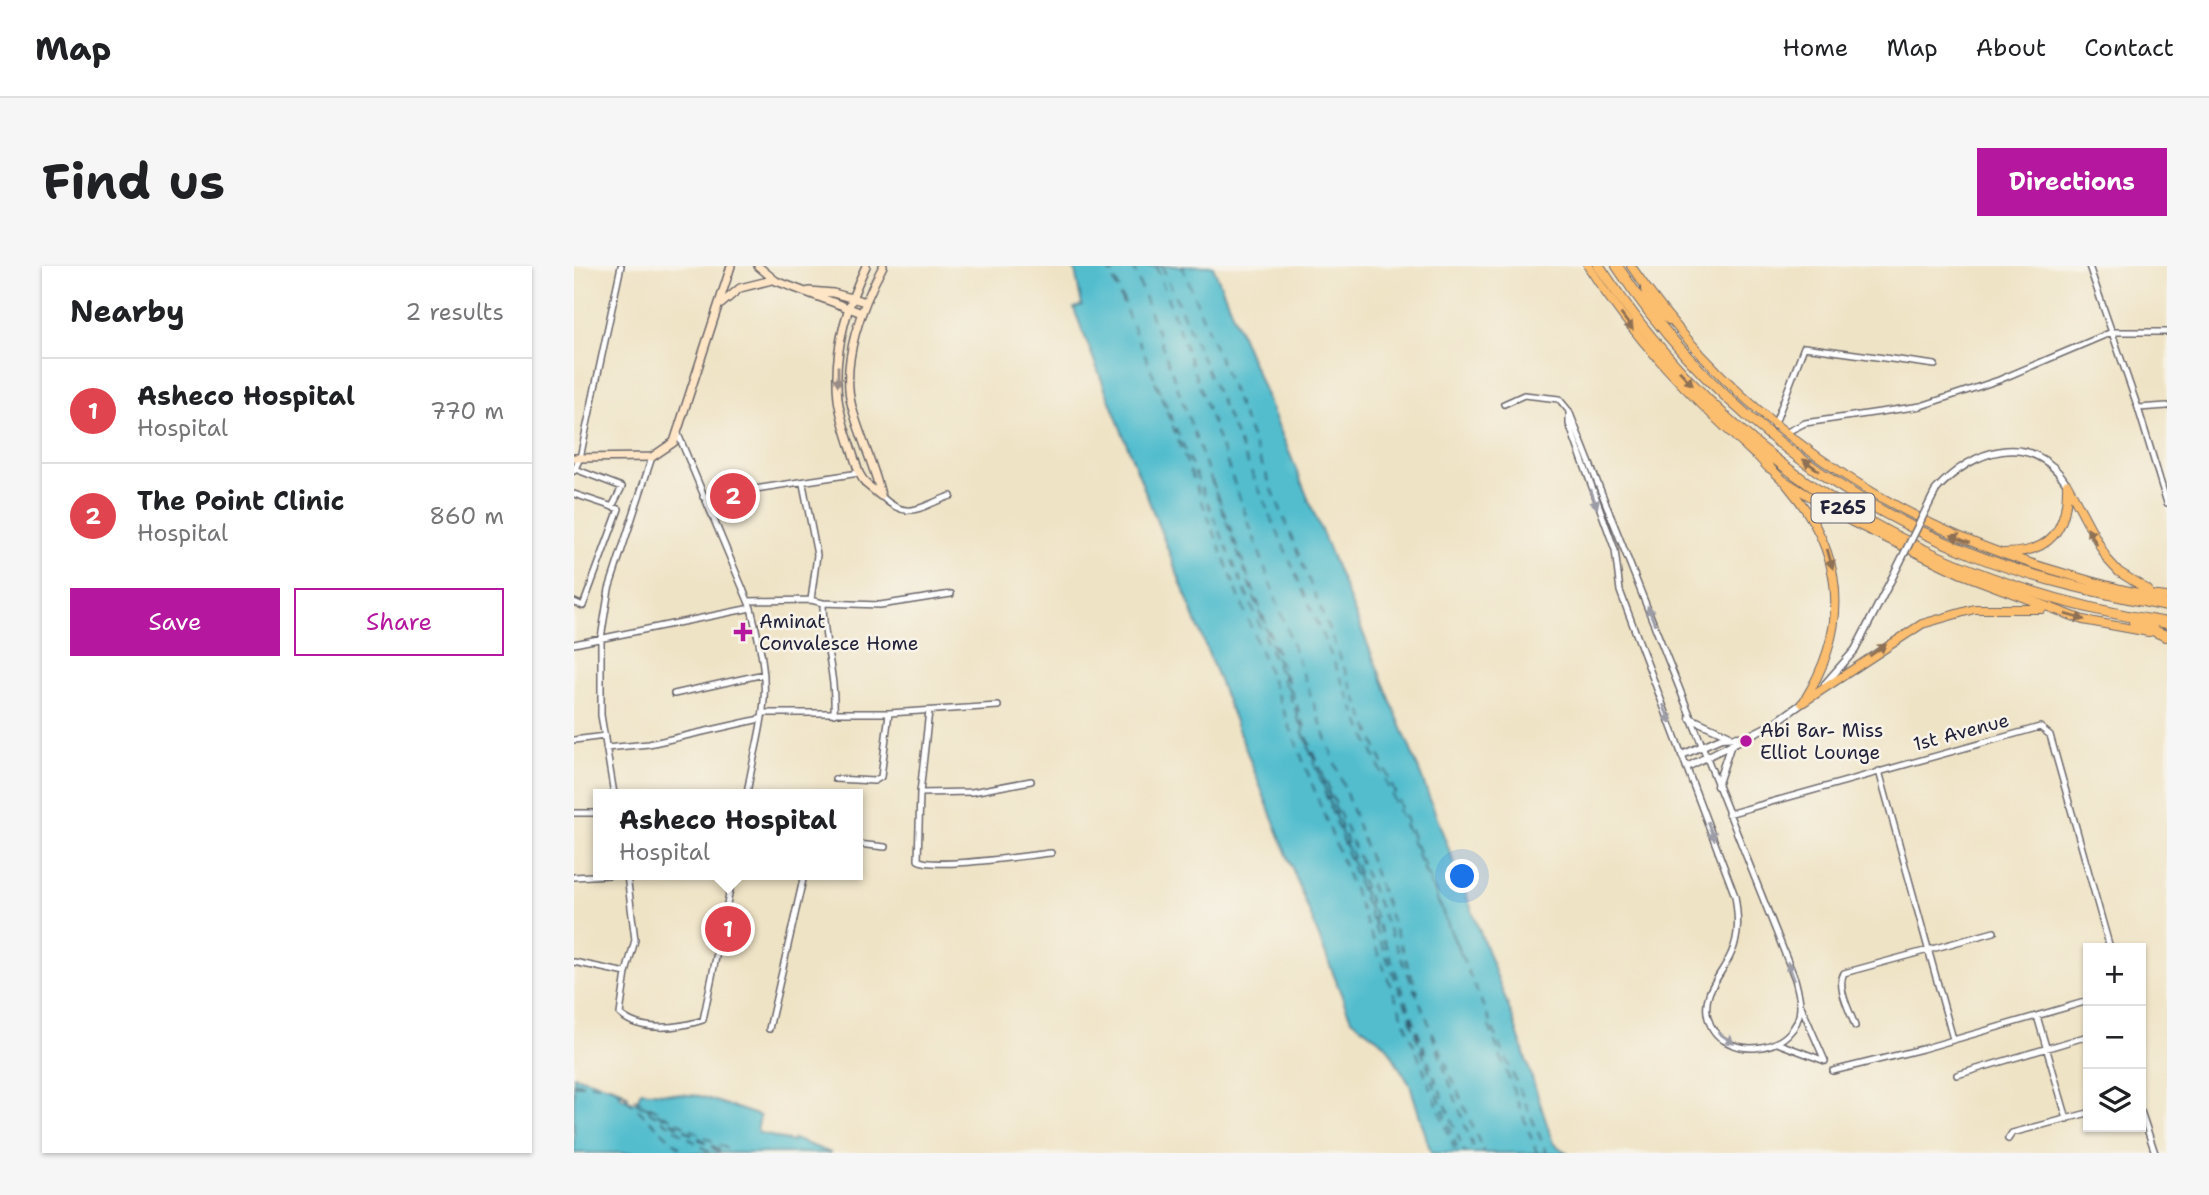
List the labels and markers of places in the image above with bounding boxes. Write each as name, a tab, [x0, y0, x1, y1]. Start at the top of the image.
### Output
pin: 2	[710, 470, 756, 522]
place label: Aminat Convalesce Home	[759, 609, 918, 656]
marker: Aminat Convalesce Home	[733, 622, 753, 642]
place label: Abi Bar- Miss Elliot Lounge	[1760, 718, 1883, 765]
marker: Abi Bar- Miss Elliot Lounge	[1738, 733, 1754, 749]
pin: 1	[705, 903, 751, 955]

